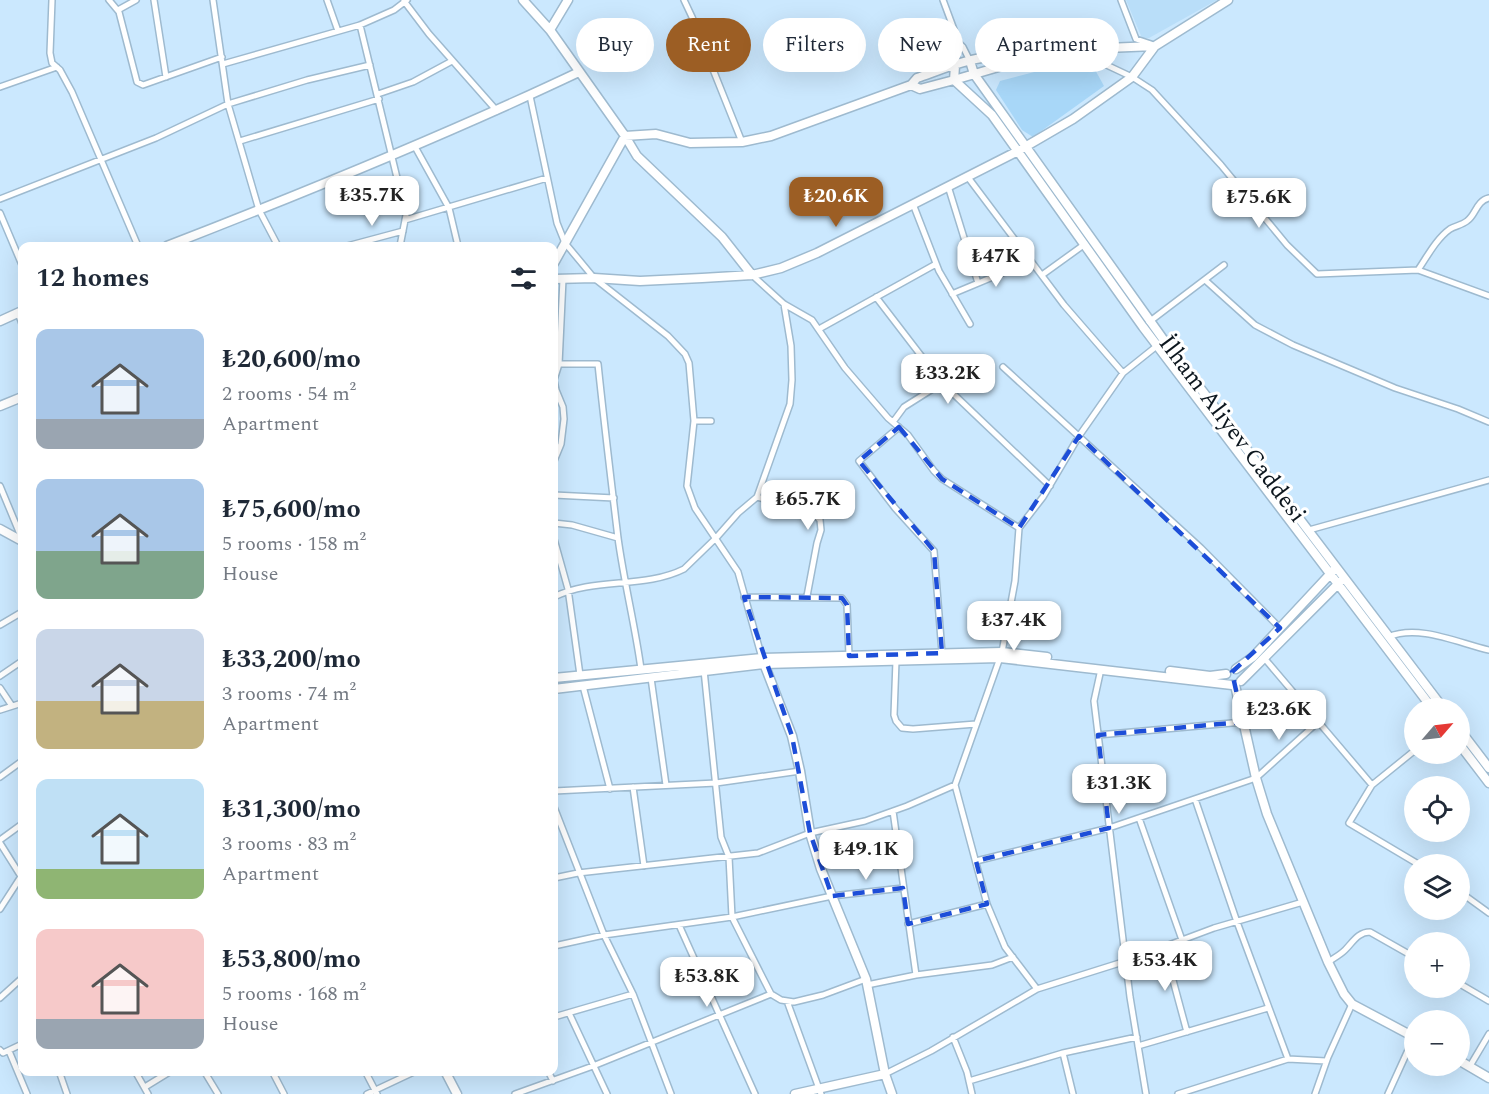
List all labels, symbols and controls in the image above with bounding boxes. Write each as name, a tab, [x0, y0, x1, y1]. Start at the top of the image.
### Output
chip: Buy	[576, 18, 654, 72]
chip: Rent	[666, 18, 751, 72]
chip: Filters	[763, 18, 866, 72]
chip: New	[878, 18, 963, 72]
chip: Apartment	[975, 18, 1119, 72]
pin: ₺35.7K	[323, 176, 421, 227]
pin: ₺20.6K	[787, 177, 885, 228]
pin: ₺75.6K	[1210, 178, 1308, 229]
text: ₺35.7K	[339, 180, 405, 210]
text: ₺20.6K	[803, 181, 869, 211]
text: ₺75.6K	[1226, 182, 1292, 212]
pin: ₺47K	[960, 237, 1032, 288]
text: ₺47K	[971, 241, 1021, 271]
text: 12 homes	[36, 258, 150, 298]
icon: filters	[507, 262, 540, 295]
street label: İlham Aliyev Caddesi	[1149, 327, 1315, 531]
text: ₺20,600/mo	[222, 339, 361, 379]
icon: home	[84, 353, 156, 425]
pin: ₺33.2K	[899, 354, 997, 405]
text: ₺33.2K	[915, 358, 981, 388]
text: 2 rooms · 54 m²	[222, 379, 356, 409]
text: Apartment	[222, 409, 319, 439]
pin: ₺65.7K	[759, 480, 857, 531]
text: ₺65.7K	[775, 484, 841, 514]
text: ₺75,600/mo	[222, 489, 361, 529]
icon: home	[84, 503, 156, 575]
text: 5 rooms · 158 m²	[222, 529, 366, 559]
text: House	[222, 559, 279, 589]
pin: ₺37.4K	[965, 601, 1063, 652]
text: ₺37.4K	[981, 605, 1047, 635]
text: ₺33,200/mo	[222, 639, 361, 679]
icon: home	[84, 653, 156, 725]
text: 3 rooms · 74 m²	[222, 679, 356, 709]
pin: ₺23.6K	[1230, 690, 1328, 741]
text: ₺23.6K	[1246, 694, 1312, 724]
north arrow	[1404, 698, 1470, 764]
map controls	[1404, 698, 1470, 1076]
text: Apartment	[222, 709, 319, 739]
pin: ₺31.3K	[1070, 764, 1168, 815]
text: ₺31.3K	[1086, 768, 1152, 798]
button: locate	[1404, 776, 1470, 842]
text: ₺31,300/mo	[222, 789, 361, 829]
icon: home	[84, 803, 156, 875]
text: 3 rooms · 83 m²	[222, 829, 356, 859]
pin: ₺49.1K	[817, 830, 915, 881]
text: ₺49.1K	[833, 834, 899, 864]
button: layers	[1404, 854, 1470, 920]
text: Apartment	[222, 859, 319, 889]
button: +	[1404, 932, 1470, 998]
text: ₺53,800/mo	[222, 939, 361, 979]
pin: ₺53.4K	[1116, 941, 1214, 992]
text: ₺53.4K	[1132, 945, 1198, 975]
icon: home	[84, 953, 156, 1025]
pin: ₺53.8K	[658, 957, 756, 1008]
text: ₺53.8K	[674, 961, 740, 991]
text: 5 rooms · 168 m²	[222, 979, 366, 1009]
text: House	[222, 1009, 279, 1039]
button: −	[1404, 1010, 1470, 1076]

